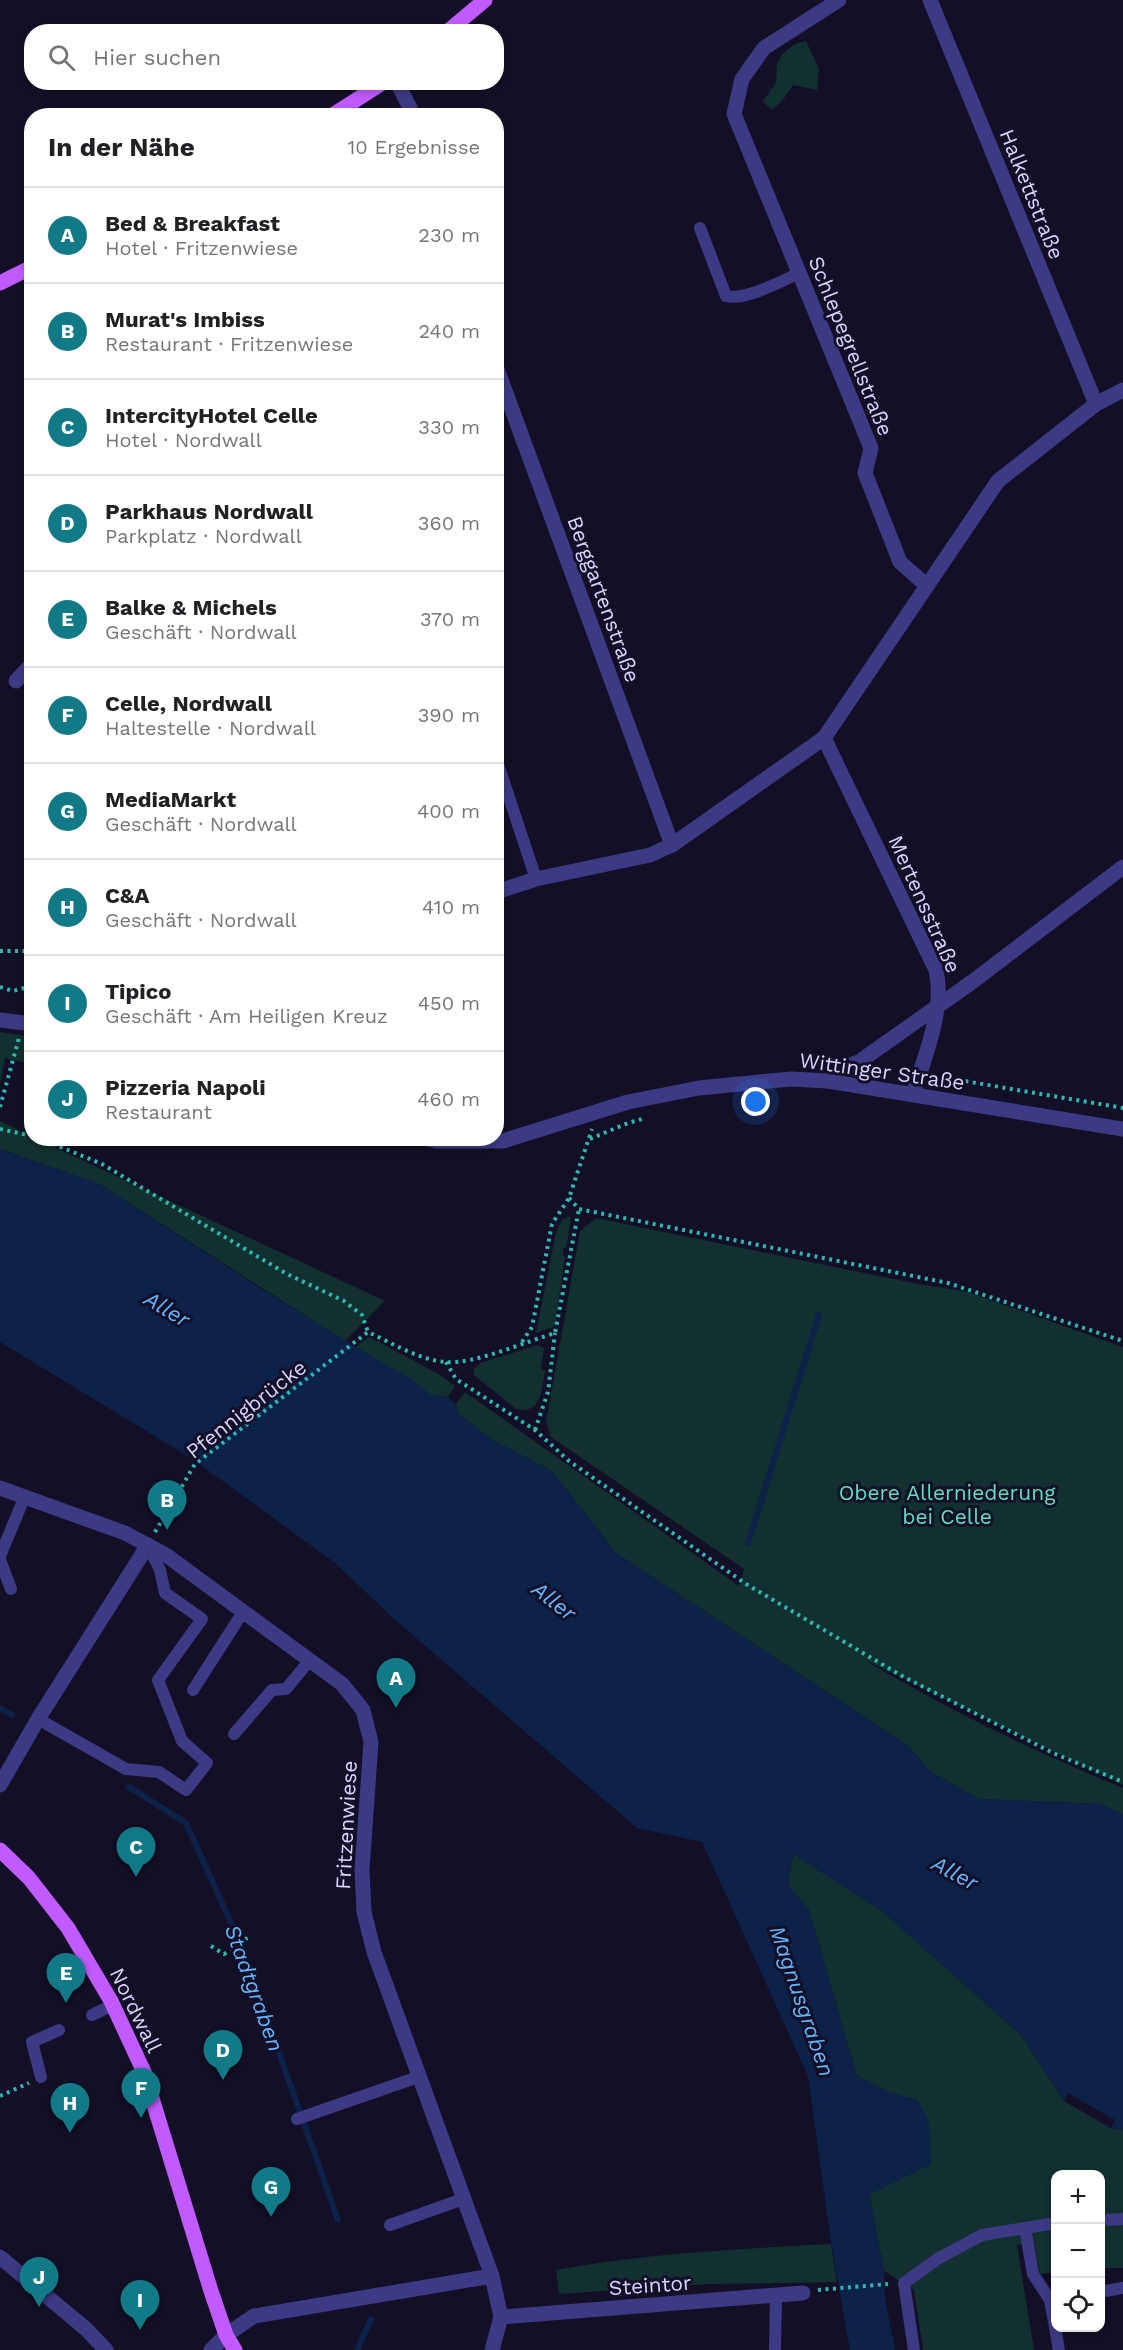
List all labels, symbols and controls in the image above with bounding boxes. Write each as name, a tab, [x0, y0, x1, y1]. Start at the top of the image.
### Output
search box	[24, 24, 504, 90]
icon: search	[45, 41, 78, 74]
text: Hier suchen	[93, 45, 221, 70]
street label: Halkettstraße	[995, 125, 1069, 263]
text: In der Nähe	[48, 132, 195, 162]
text: 10 Ergebnisse	[347, 135, 480, 159]
text: Bed & Breakfast	[105, 211, 280, 236]
text: A	[61, 223, 74, 247]
text: 230 m	[418, 223, 480, 247]
text: Hotel · Fritzenwiese	[105, 236, 298, 260]
street label: Schlepegrellstraße	[804, 253, 898, 439]
text: Murat's Imbiss	[105, 307, 265, 332]
text: B	[61, 319, 74, 343]
text: 240 m	[418, 319, 480, 343]
text: Restaurant · Fritzenwiese	[105, 332, 353, 356]
text: IntercityHotel Celle	[105, 403, 318, 428]
text: C	[61, 415, 74, 439]
text: 330 m	[418, 415, 480, 439]
text: Hotel · Nordwall	[105, 428, 262, 452]
text: Parkhaus Nordwall	[105, 499, 313, 524]
text: D	[60, 511, 75, 535]
text: 360 m	[418, 511, 480, 535]
street label: Berggartenstraße	[562, 512, 646, 686]
text: Parkplatz · Nordwall	[105, 524, 302, 548]
text: Balke & Michels	[105, 595, 277, 620]
text: E	[61, 607, 74, 631]
text: 370 m	[420, 607, 480, 631]
text: Geschäft · Nordwall	[105, 620, 297, 644]
text: Celle, Nordwall	[105, 691, 272, 716]
text: F	[61, 703, 74, 727]
text: 390 m	[418, 703, 480, 727]
text: Haltestelle · Nordwall	[105, 716, 316, 740]
text: MediaMarkt	[105, 787, 236, 812]
text: G	[60, 799, 75, 823]
text: 400 m	[417, 799, 480, 823]
text: Geschäft · Nordwall	[105, 812, 297, 836]
street label: Mertensstraße	[884, 831, 966, 977]
text: C&A	[105, 883, 149, 908]
text: H	[60, 895, 75, 919]
text: 410 m	[422, 895, 480, 919]
text: Geschäft · Nordwall	[105, 908, 297, 932]
text: Tipico	[105, 979, 171, 1004]
text: I	[64, 991, 71, 1015]
text: 450 m	[418, 991, 480, 1015]
text: Geschäft · Am Heiligen Kreuz	[105, 1004, 388, 1028]
street label: Wittinger Straße	[798, 1047, 966, 1095]
text: Pizzeria Napoli	[105, 1075, 266, 1100]
text: J	[61, 1087, 74, 1111]
text: 460 m	[417, 1087, 480, 1111]
your location	[741, 1087, 770, 1116]
text: Restaurant	[105, 1100, 212, 1124]
water label: Aller	[139, 1285, 195, 1333]
street label: Pfennigbrücke	[181, 1354, 311, 1464]
pin: B	[148, 1480, 186, 1530]
park label: Obere Allerniederung bei Celle	[839, 1480, 1056, 1529]
water label: Aller	[526, 1576, 582, 1627]
pin: A	[376, 1658, 416, 1708]
street label: Fritzenwiese	[330, 1760, 362, 1890]
pin: C	[116, 1828, 156, 1877]
water label: Aller	[927, 1850, 984, 1896]
water label: Stadtgraben	[219, 1921, 289, 2055]
water label: Magnusgraben	[765, 1923, 839, 2079]
pin: E	[46, 1954, 86, 2003]
street label: Nordwall	[105, 1963, 167, 2057]
pin: D	[204, 2030, 242, 2080]
pin: F	[122, 2068, 160, 2118]
pin: H	[50, 2084, 90, 2133]
pin: G	[252, 2168, 290, 2217]
map controls	[1051, 2170, 1105, 2332]
button: +	[1051, 2170, 1105, 2224]
button: −	[1051, 2224, 1105, 2278]
pin: J	[20, 2258, 58, 2307]
street label: Steintor	[608, 2270, 693, 2300]
button: locate	[1051, 2278, 1105, 2332]
pin: I	[120, 2280, 160, 2330]

